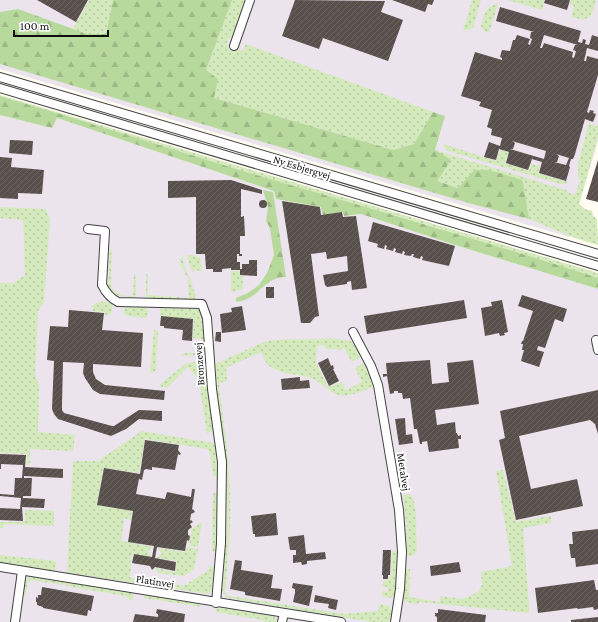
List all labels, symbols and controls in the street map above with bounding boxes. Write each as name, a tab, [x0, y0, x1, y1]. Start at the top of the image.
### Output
scale bar	[14, 12, 108, 38]
text: 100 m	[20, 19, 50, 33]
street label: Ny Esbjergvej	[272, 153, 332, 182]
street label: Bronzevej	[191, 342, 207, 386]
street label: Metalvej	[394, 452, 413, 492]
street label: Platinvej	[135, 572, 175, 591]

